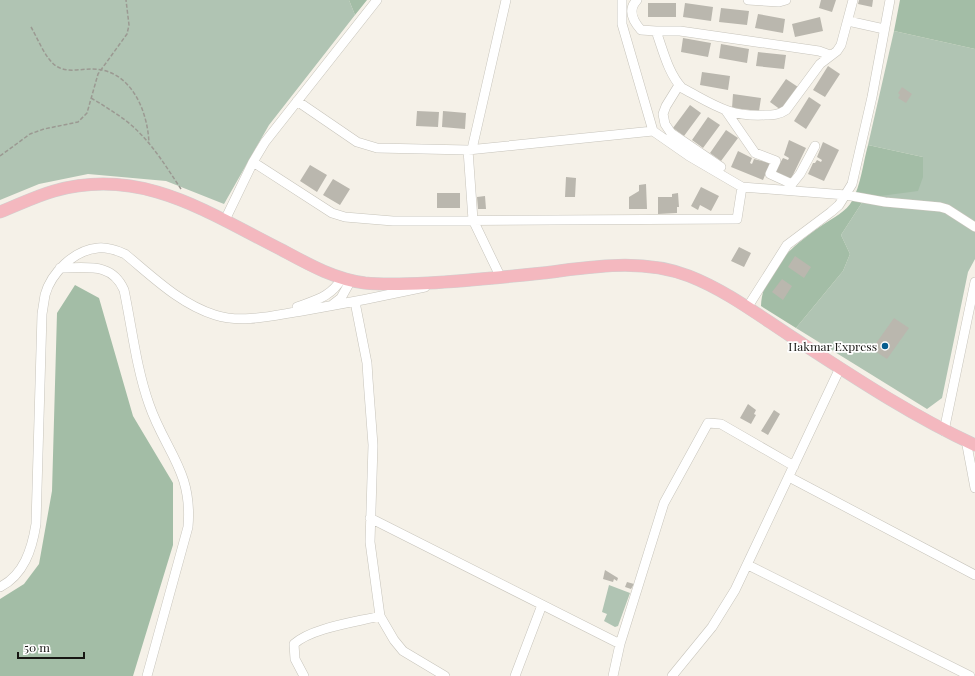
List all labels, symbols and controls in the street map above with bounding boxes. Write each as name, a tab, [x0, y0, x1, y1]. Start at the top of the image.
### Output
place label: Hakmar Express	[788, 338, 877, 354]
marker: Hakmar Express	[880, 341, 890, 351]
scale bar	[18, 634, 84, 660]
text: 50 m	[24, 639, 50, 655]

